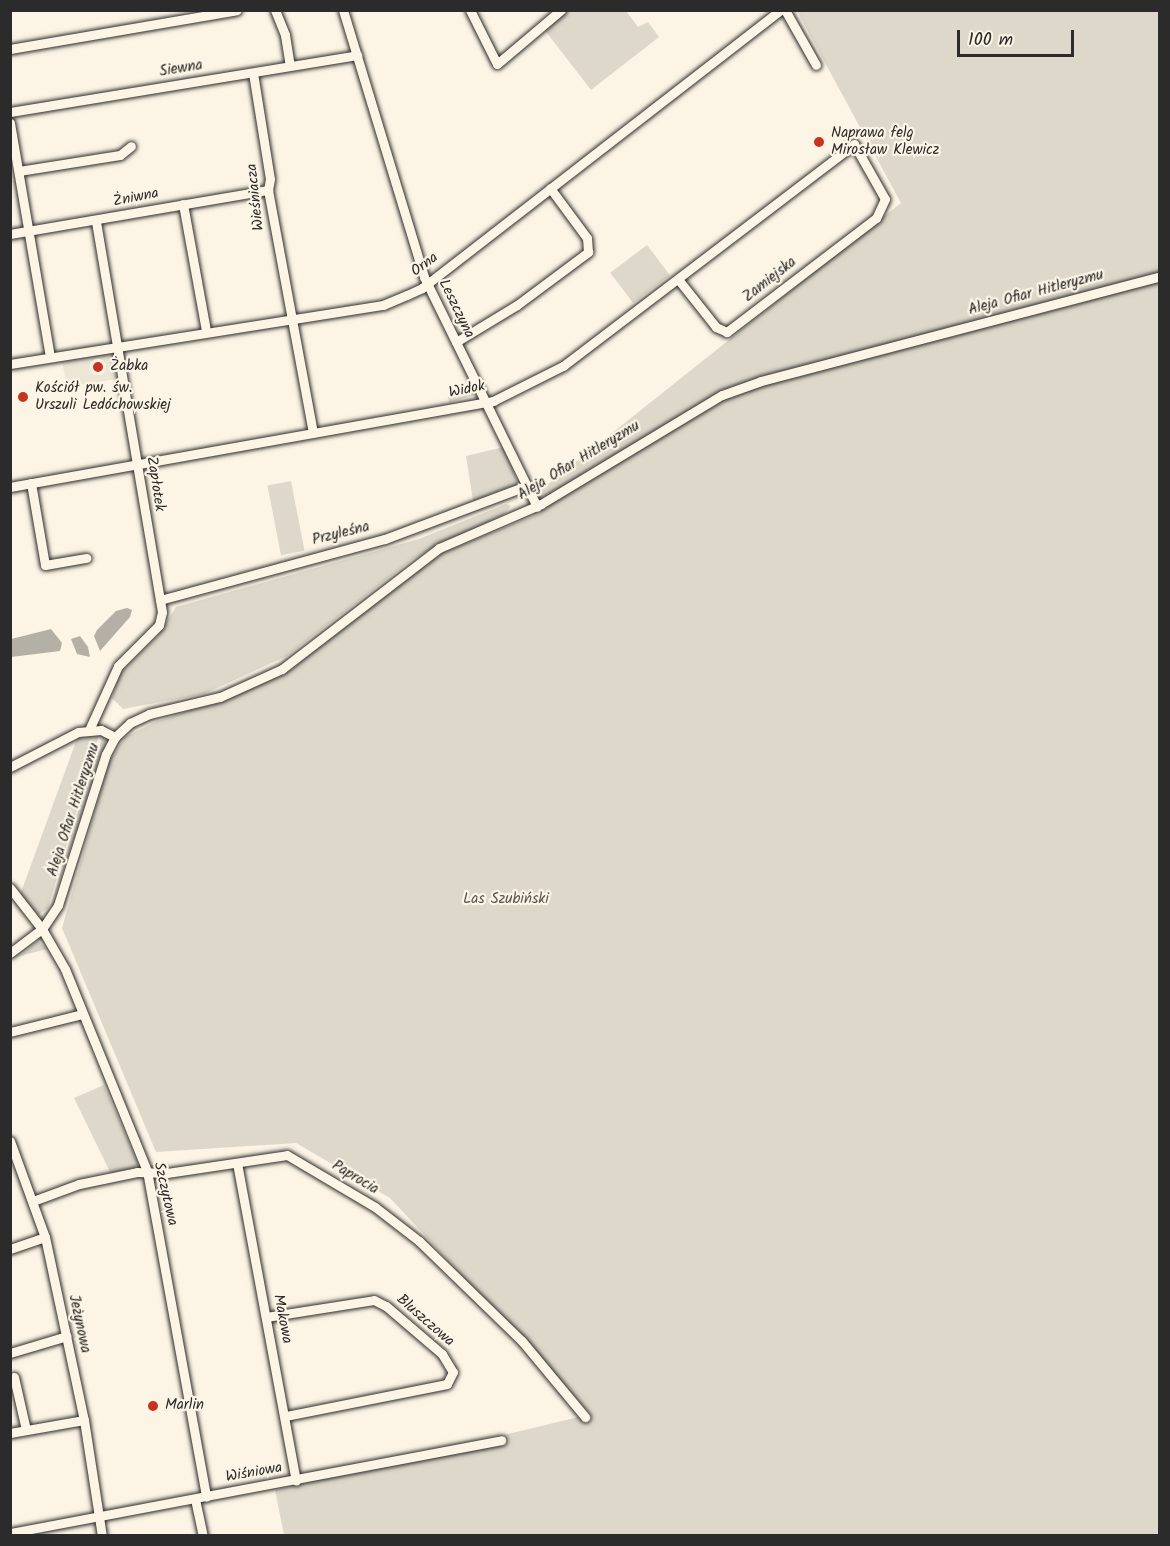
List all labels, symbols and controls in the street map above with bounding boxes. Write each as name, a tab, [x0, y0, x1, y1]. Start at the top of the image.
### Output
scale bar	[960, 18, 1077, 56]
text: 100 m	[968, 26, 1013, 55]
street label: Siewna	[158, 57, 204, 81]
place label: Naprawa felg Mirosław Klewicz	[831, 124, 939, 159]
marker: Naprawa felg Mirosław Klewicz	[812, 135, 826, 149]
street label: Wieśniacza	[244, 163, 268, 231]
street label: Żniwna	[112, 185, 160, 211]
street label: Orna	[408, 249, 442, 281]
street label: Zamiejska	[740, 254, 800, 306]
street label: Aleja Ofiar Hitleryzmu	[966, 266, 1106, 320]
street label: Leszczyna	[434, 277, 478, 341]
place label: Żabka	[110, 358, 148, 376]
marker: Żabka	[91, 360, 105, 374]
street label: Widok	[447, 377, 487, 403]
place label: Kościół pw. św. Urszuli Ledóchowskiej	[35, 379, 171, 414]
marker: Kościół pw. św. Urszuli Ledóchowskiej	[16, 390, 30, 404]
street label: Aleja Ofiar Hitleryzmu	[515, 417, 643, 505]
street label: Zapłotek	[142, 455, 168, 513]
street label: Przyleśna	[310, 518, 372, 550]
street label: Aleja Ofiar Hitleryzmu	[44, 741, 104, 879]
park label: Las Szubiński	[463, 891, 549, 909]
street label: Paprocia	[328, 1157, 382, 1199]
street label: Szczytowa	[149, 1161, 181, 1227]
street label: Bluszczowa	[392, 1291, 458, 1351]
street label: Jeżynowa	[64, 1293, 94, 1355]
street label: Makowa	[268, 1293, 296, 1345]
place label: Marlin	[165, 1397, 204, 1415]
marker: Marlin	[146, 1399, 160, 1413]
street label: Wiśniowa	[224, 1459, 284, 1487]

